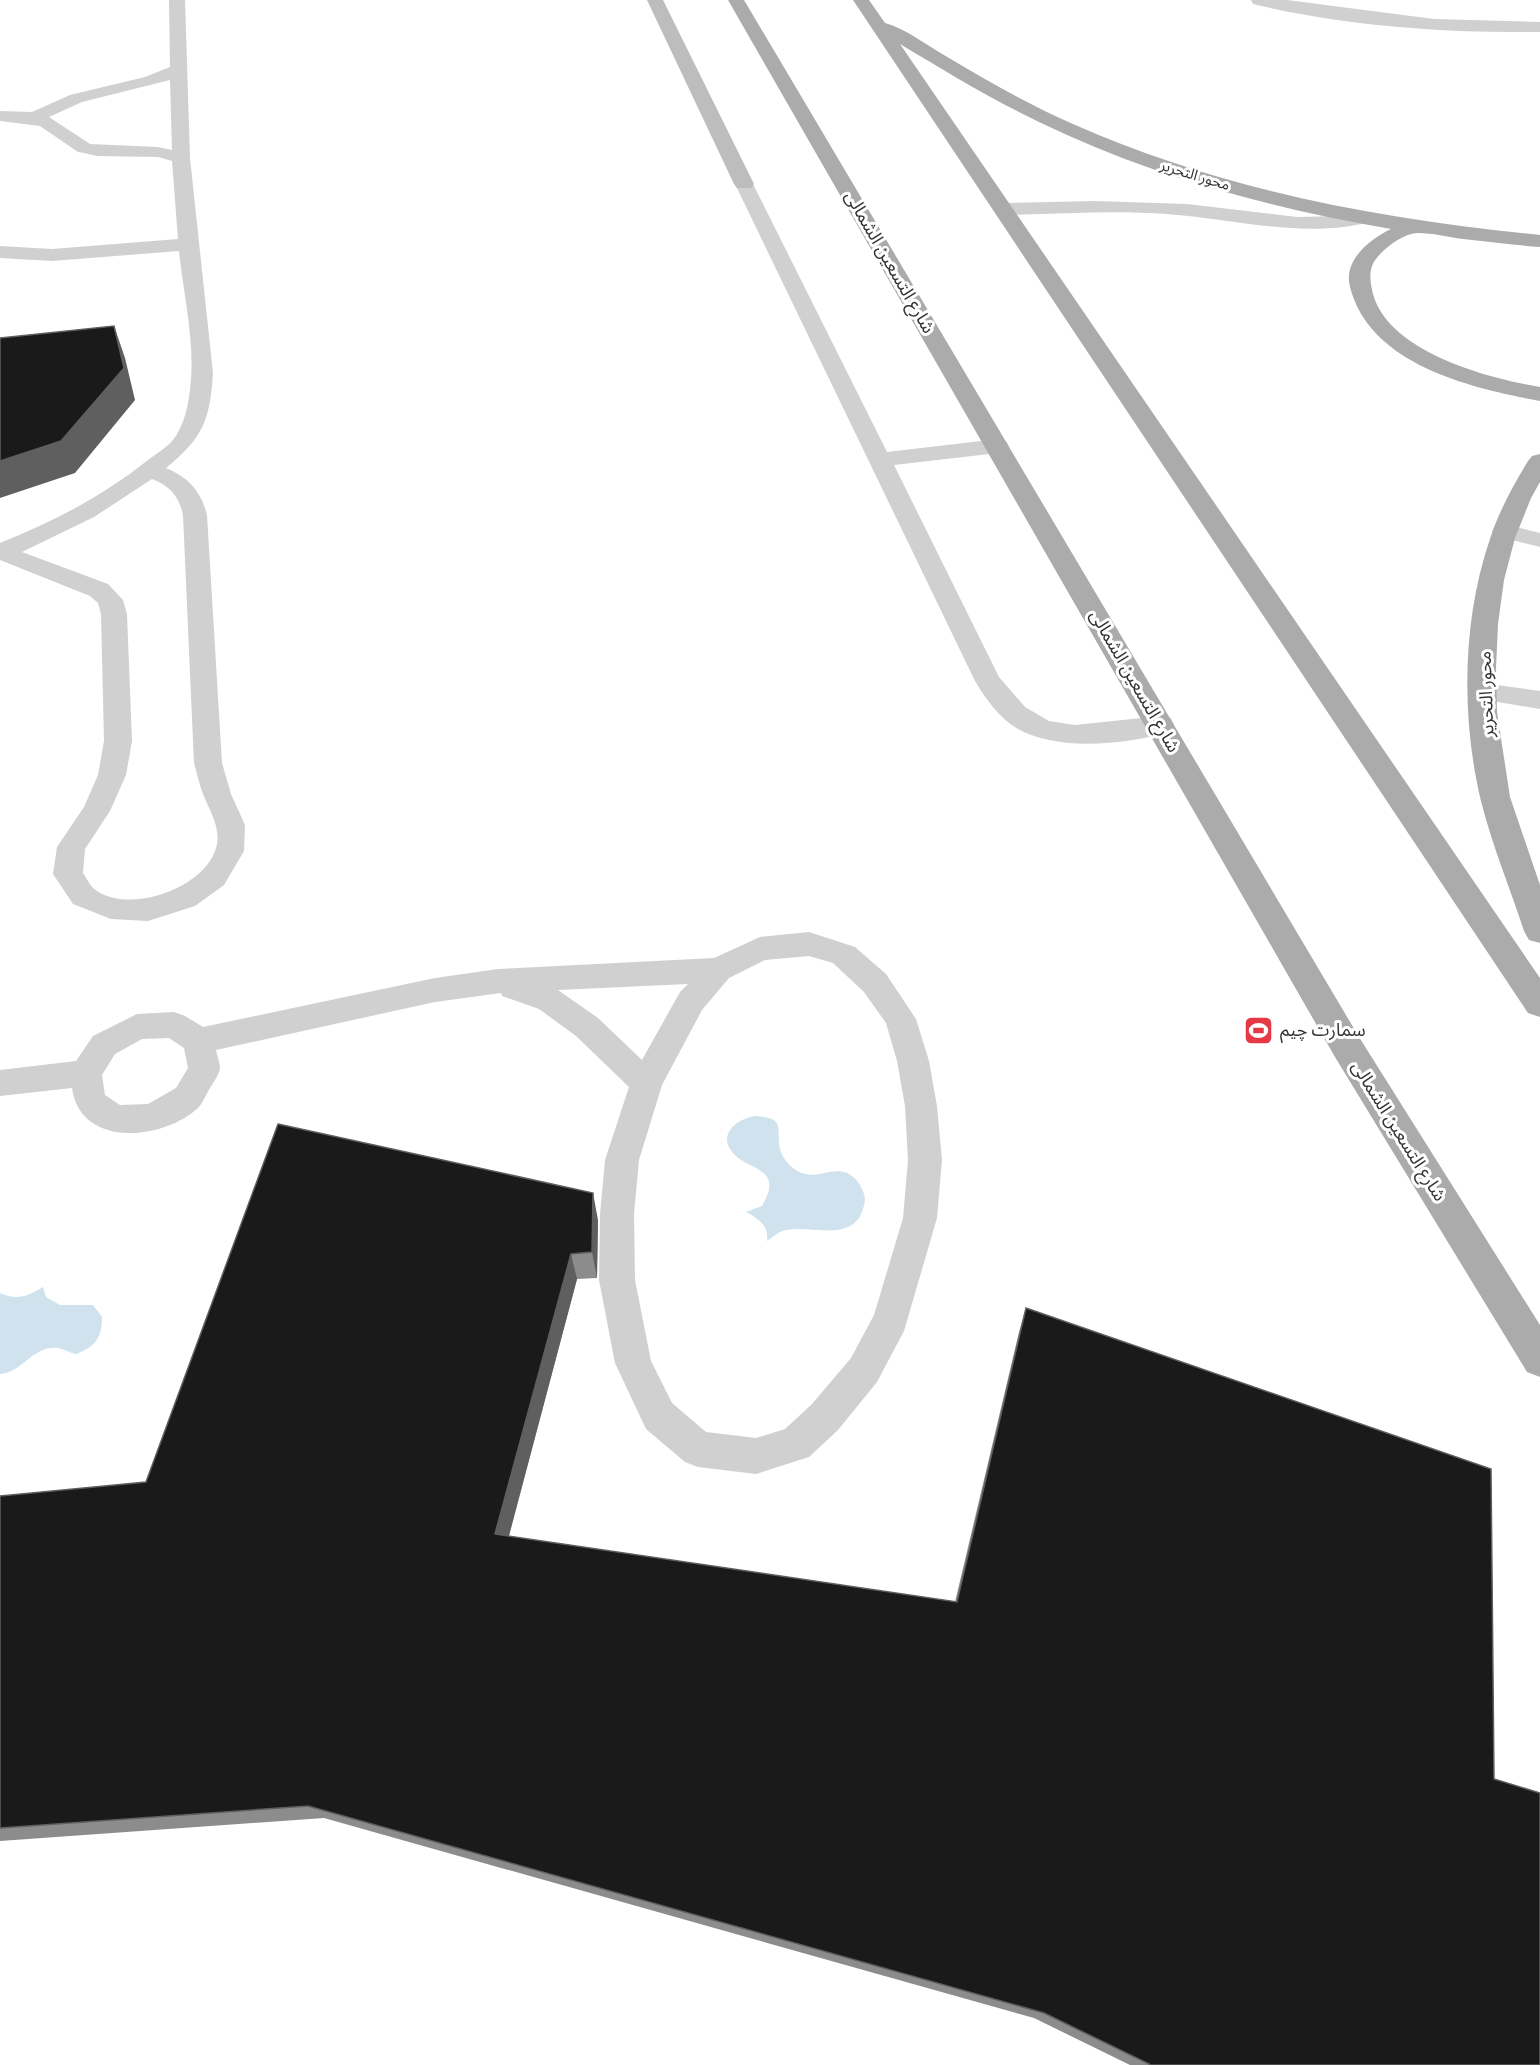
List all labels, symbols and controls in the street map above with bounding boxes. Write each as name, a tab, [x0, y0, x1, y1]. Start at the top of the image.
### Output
street label: محور التحرير	[1157, 155, 1232, 194]
street label: شارع التسعين الشمالى	[838, 186, 941, 339]
street label: شارع التسعين الشمالى	[1083, 605, 1186, 758]
street label: محور التحرير	[1473, 651, 1499, 739]
sports icon: سمارت چيم	[1243, 1014, 1275, 1046]
place label: سمارت چيم	[1280, 1018, 1366, 1043]
street label: شارع التسعين الشمالى	[1344, 1056, 1452, 1207]

